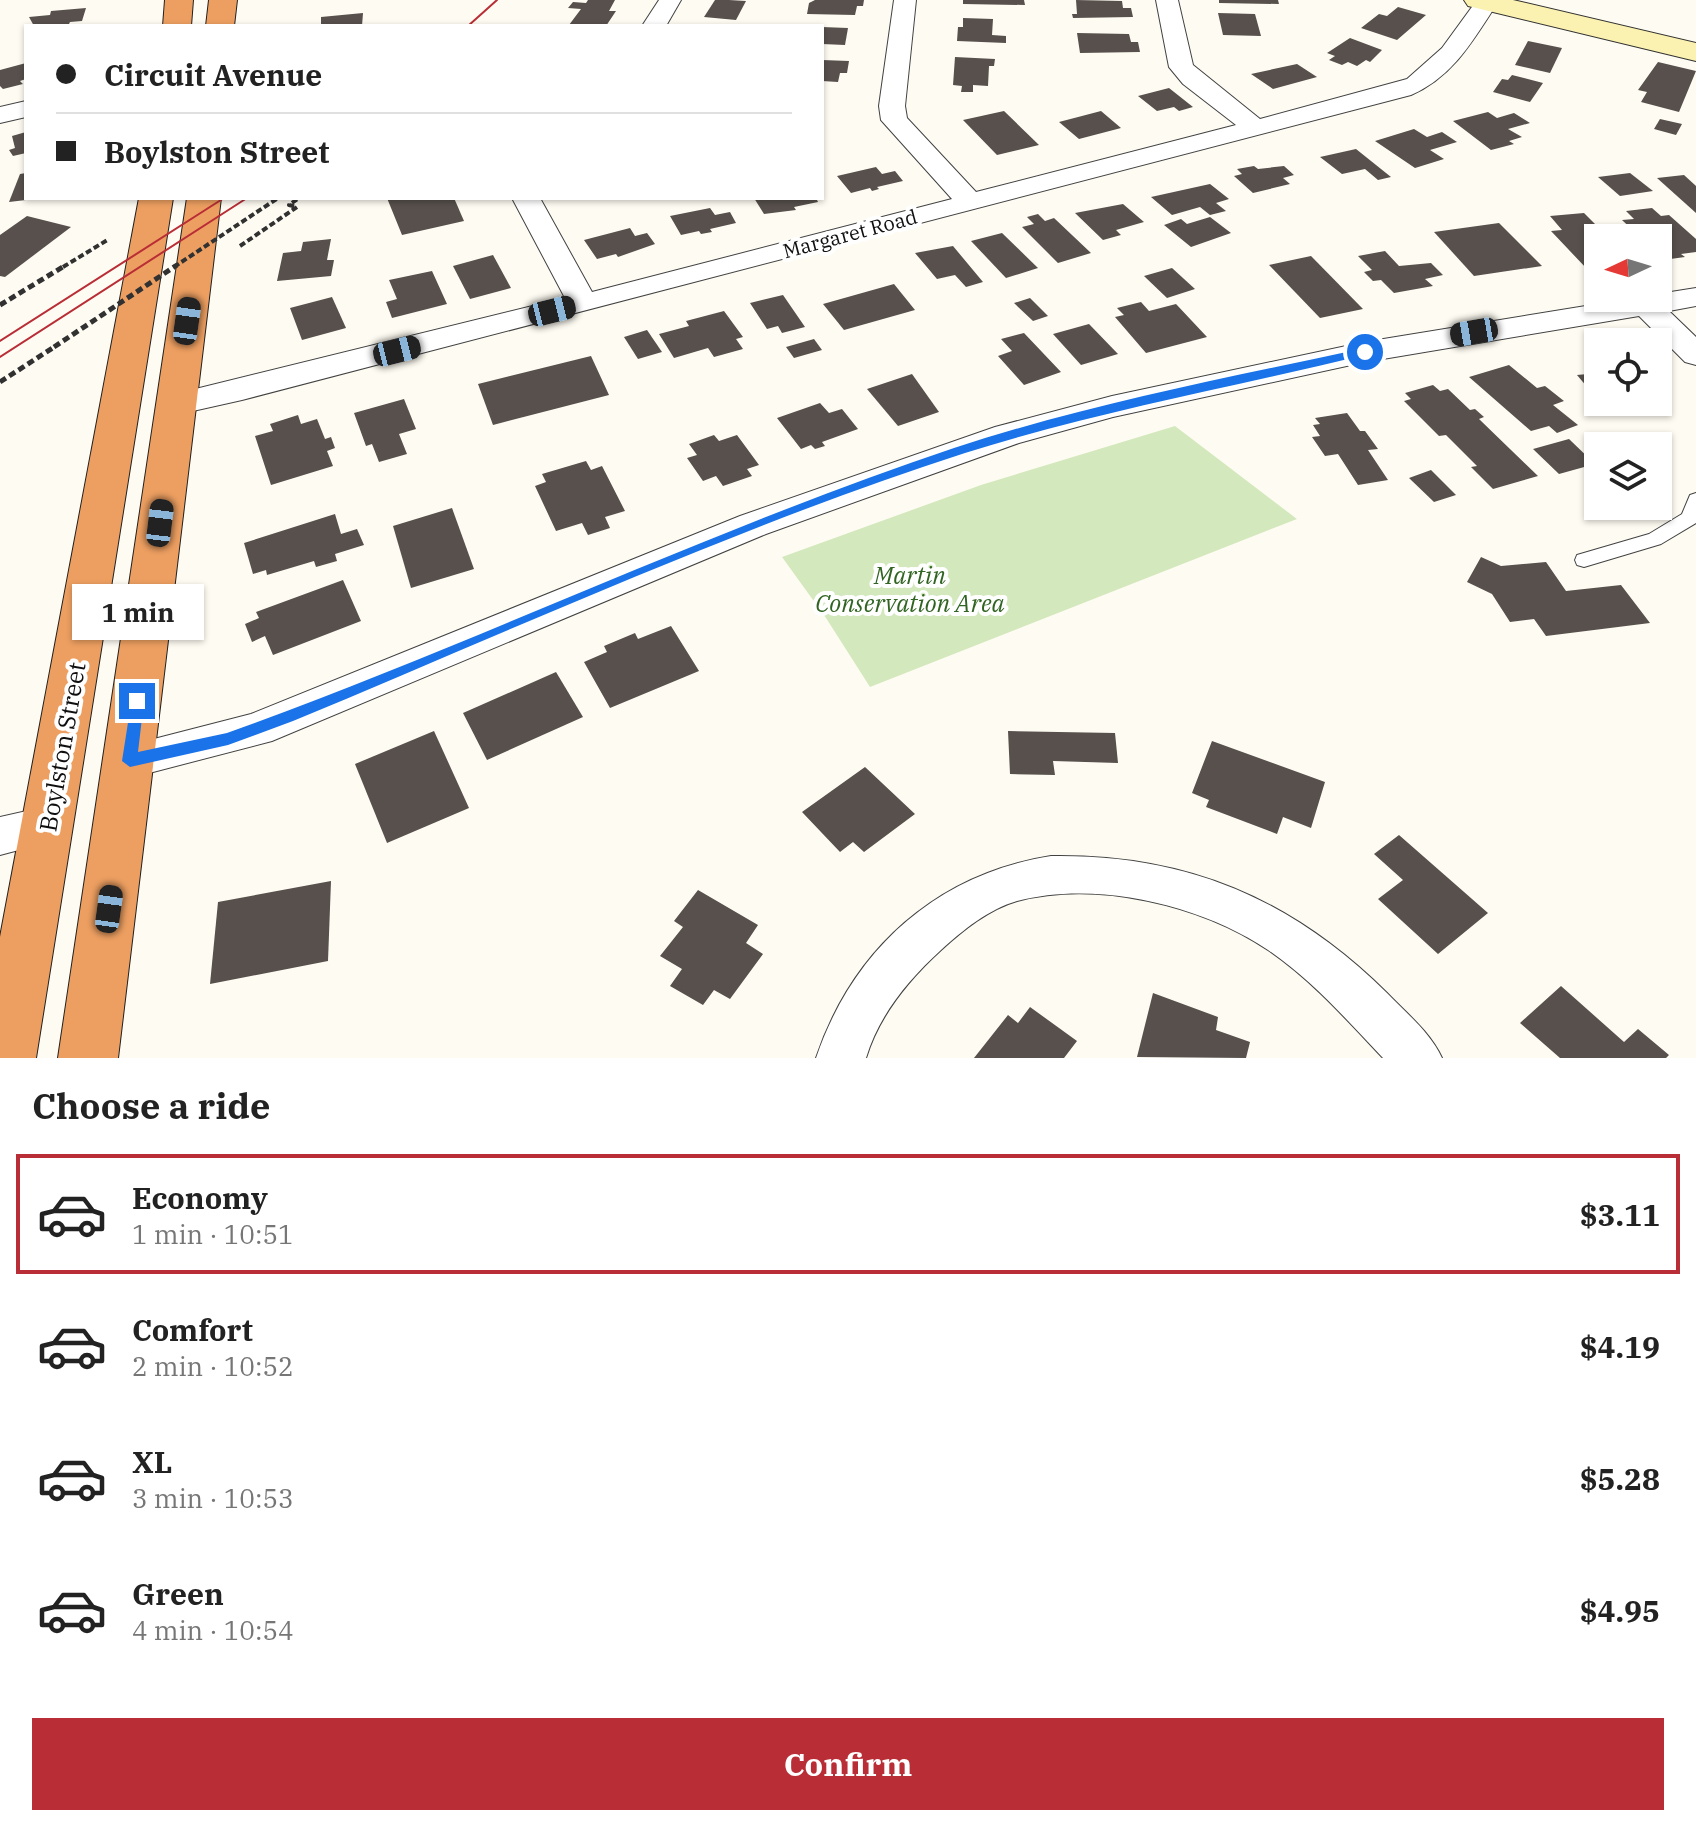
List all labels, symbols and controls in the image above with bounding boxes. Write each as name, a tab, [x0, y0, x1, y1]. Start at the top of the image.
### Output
text: Circuit Avenue	[104, 55, 322, 94]
text: Boylston Street	[104, 132, 330, 171]
street label: Margaret Road	[780, 203, 920, 264]
north arrow	[1584, 224, 1672, 312]
map controls	[1584, 224, 1672, 520]
car	[526, 294, 578, 328]
car	[172, 296, 202, 346]
car	[1448, 316, 1500, 348]
button: locate	[1584, 328, 1672, 416]
car	[371, 334, 423, 368]
route start	[1347, 334, 1383, 370]
button: layers	[1584, 432, 1672, 520]
car	[145, 498, 175, 548]
park label: Martin Conservation Area	[815, 559, 1005, 619]
callout: 1 min	[71, 585, 203, 641]
text: 1 min	[102, 595, 174, 629]
street label: Boylston Street	[31, 660, 93, 834]
route end	[119, 683, 155, 719]
car	[94, 884, 124, 934]
text: Choose a ride	[32, 1082, 271, 1129]
icon: car	[36, 1178, 108, 1250]
text: Economy	[132, 1178, 268, 1217]
text: $3.11	[1580, 1195, 1660, 1234]
text: 1 min · 10:51	[132, 1217, 294, 1251]
icon: car	[36, 1310, 108, 1382]
text: Comfort	[132, 1310, 253, 1349]
text: $4.19	[1580, 1327, 1660, 1366]
text: 2 min · 10:52	[132, 1349, 294, 1383]
icon: car	[36, 1442, 108, 1514]
text: XL	[132, 1442, 172, 1481]
text: $5.28	[1580, 1459, 1660, 1498]
text: 3 min · 10:53	[132, 1481, 294, 1515]
icon: car	[36, 1574, 108, 1646]
text: Green	[132, 1574, 224, 1613]
text: $4.95	[1580, 1591, 1660, 1630]
text: 4 min · 10:54	[132, 1613, 294, 1647]
button: Confirm	[32, 1718, 1664, 1810]

